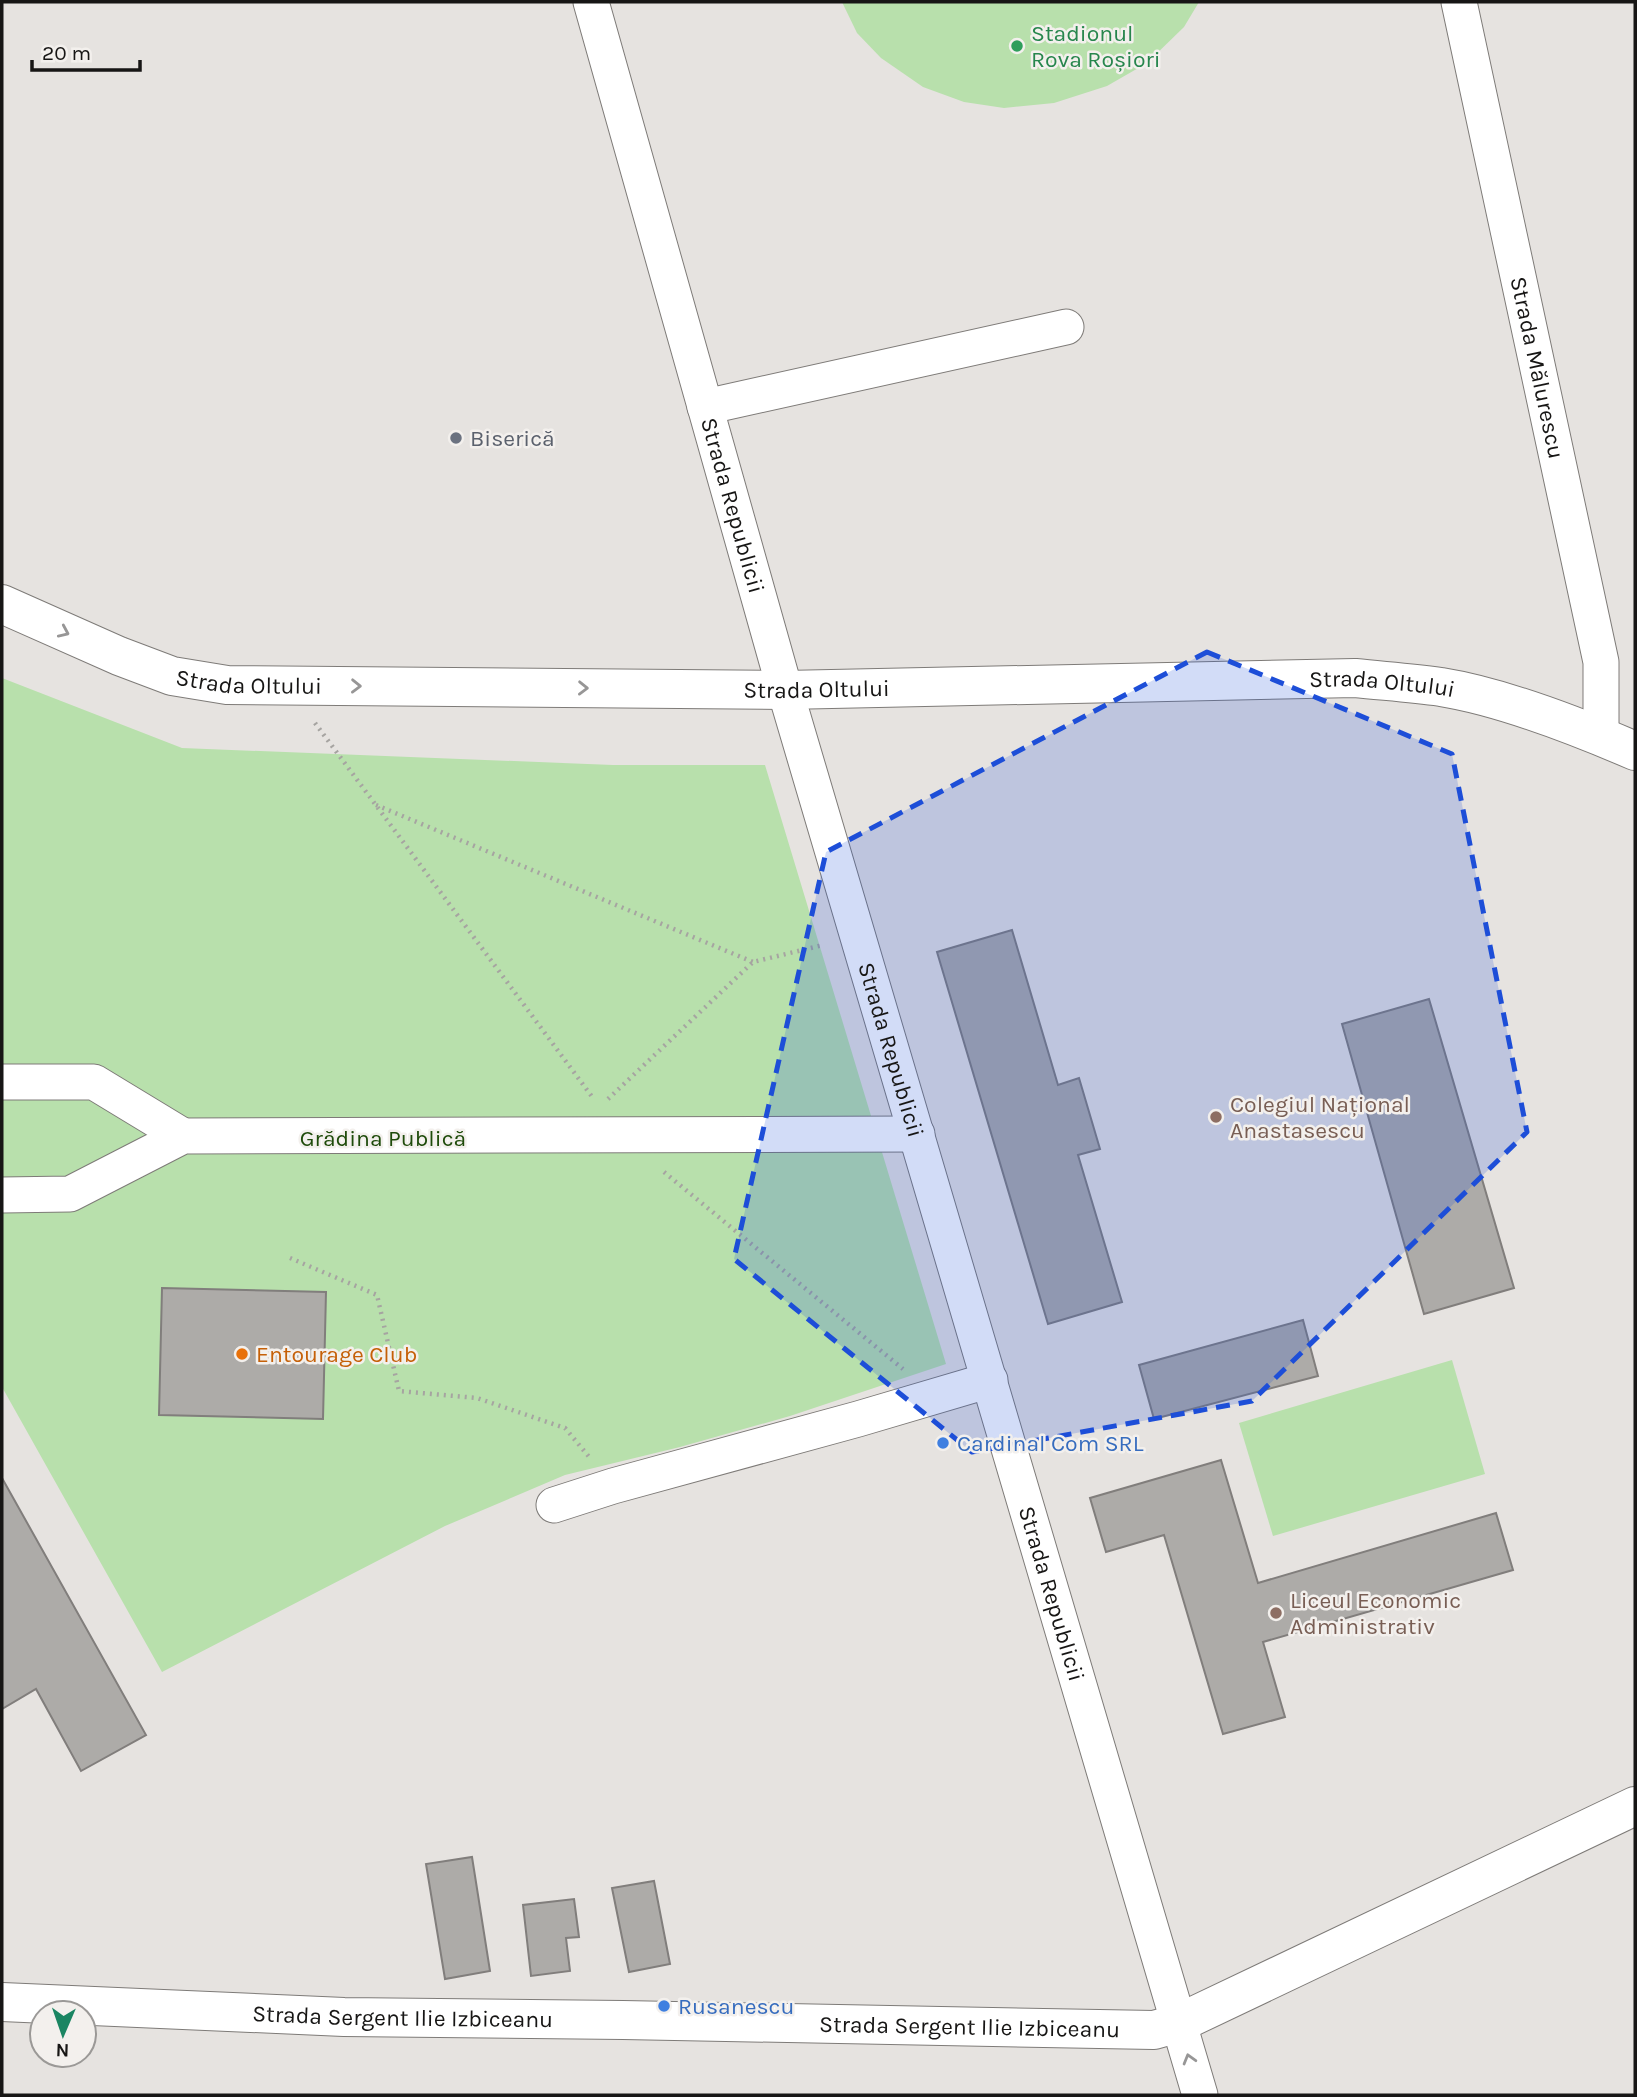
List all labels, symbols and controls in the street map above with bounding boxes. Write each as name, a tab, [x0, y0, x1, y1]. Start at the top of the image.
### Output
place label: Stadionul Rova Roșiori	[1031, 20, 1161, 73]
scale bar	[32, 28, 140, 72]
marker: Stadionul Rova Roșiori	[1009, 38, 1025, 54]
text: 20 m	[42, 41, 91, 65]
street label: Strada Mălurescu	[1505, 274, 1570, 461]
street label: Strada Republicii	[695, 415, 771, 596]
place label: Biserică	[470, 425, 555, 452]
marker: Biserică	[448, 430, 464, 446]
one-way arrow	[57, 624, 69, 638]
street label: Strada Oltului	[174, 663, 322, 699]
street label: Strada Oltului	[1309, 664, 1457, 703]
street label: Strada Oltului	[743, 674, 890, 704]
one-way arrow	[351, 678, 361, 694]
one-way arrow	[578, 680, 589, 696]
street label: Strada Republicii	[853, 959, 930, 1141]
place label: Colegiul Național Anastasescu	[1230, 1091, 1410, 1144]
marker: Colegiul Național Anastasescu	[1208, 1109, 1224, 1125]
park label: Grădina Publică	[300, 1125, 466, 1152]
place label: Entourage Club	[256, 1341, 417, 1368]
marker: Entourage Club	[234, 1346, 250, 1362]
place label: Cardinal Com SRL	[957, 1430, 1144, 1457]
marker: Cardinal Com SRL	[935, 1435, 951, 1451]
street label: Strada Republicii	[1013, 1503, 1091, 1684]
place label: Liceul Economic Administrativ	[1290, 1587, 1461, 1640]
marker: Liceul Economic Administrativ	[1268, 1605, 1284, 1621]
place label: Rusanescu	[678, 1993, 794, 2020]
marker: Rusanescu	[656, 1998, 672, 2014]
north arrow	[28, 1999, 98, 2069]
street label: Strada Sergent Ilie Izbiceanu	[252, 1999, 553, 2033]
street label: Strada Sergent Ilie Izbiceanu	[819, 2010, 1120, 2043]
text: N	[55, 2039, 70, 2061]
one-way arrow	[1183, 2053, 1198, 2065]

